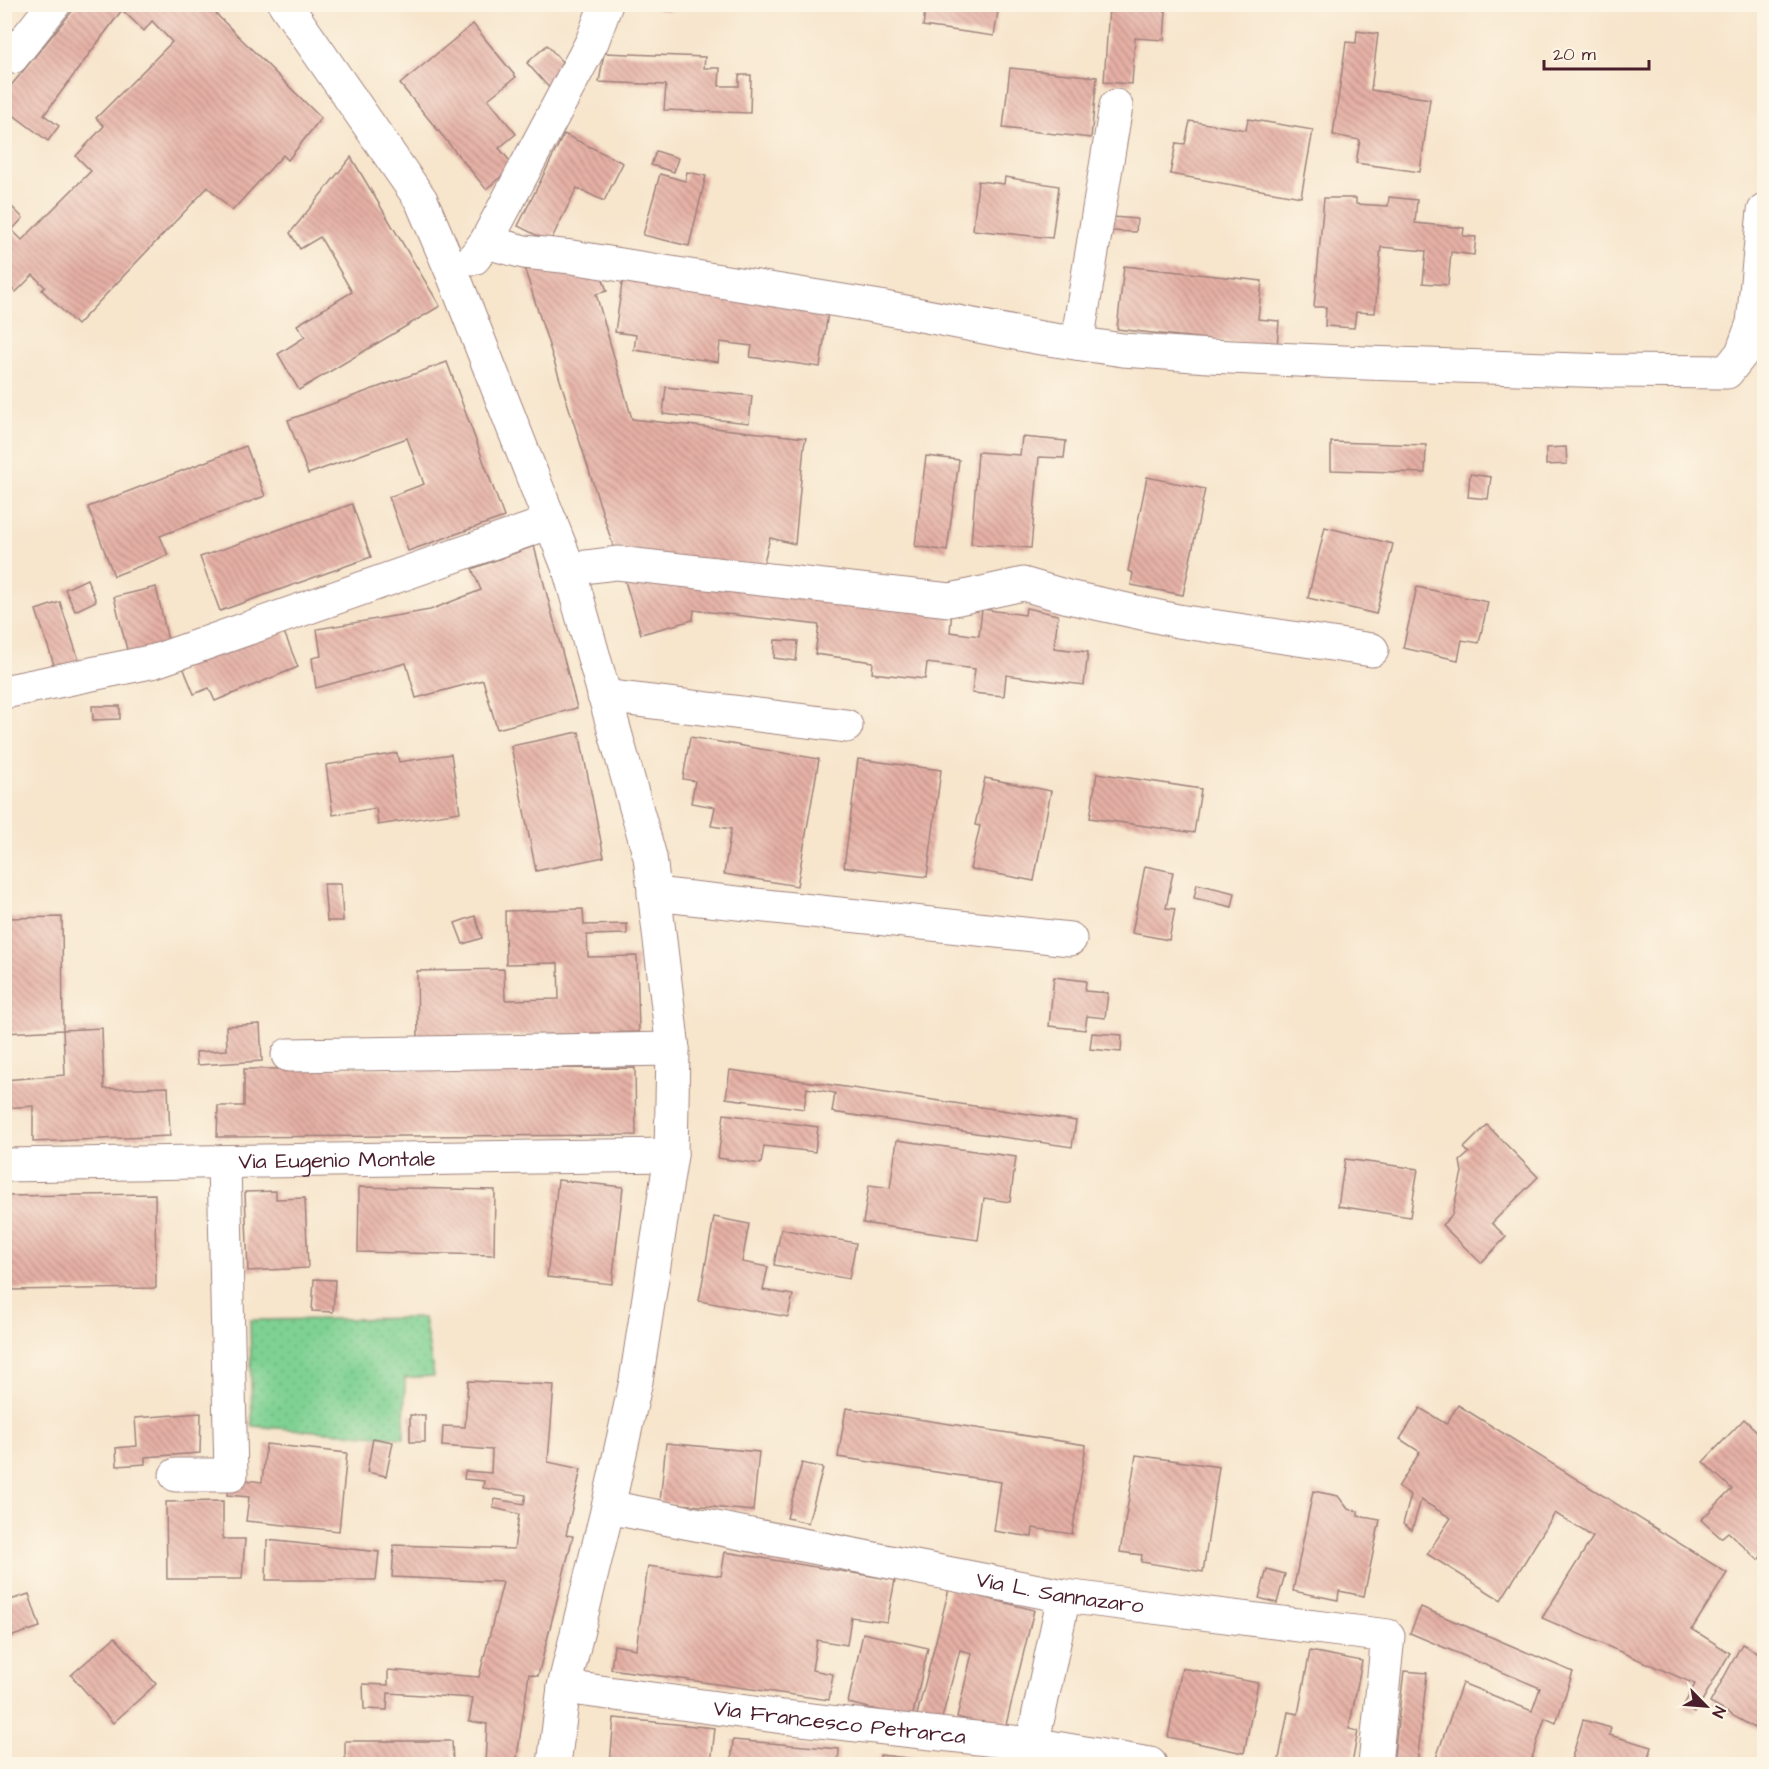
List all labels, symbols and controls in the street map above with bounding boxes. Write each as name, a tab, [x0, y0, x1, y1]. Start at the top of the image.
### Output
scale bar	[1544, 33, 1649, 71]
text: 20 m	[1553, 42, 1596, 67]
street label: Via Eugenio Montale	[238, 1143, 436, 1177]
street label: Via L. Sannazaro	[973, 1564, 1146, 1621]
north arrow	[1676, 1676, 1736, 1736]
street label: Via Francesco Petrarca	[711, 1692, 968, 1752]
text: N	[1707, 1703, 1731, 1721]

